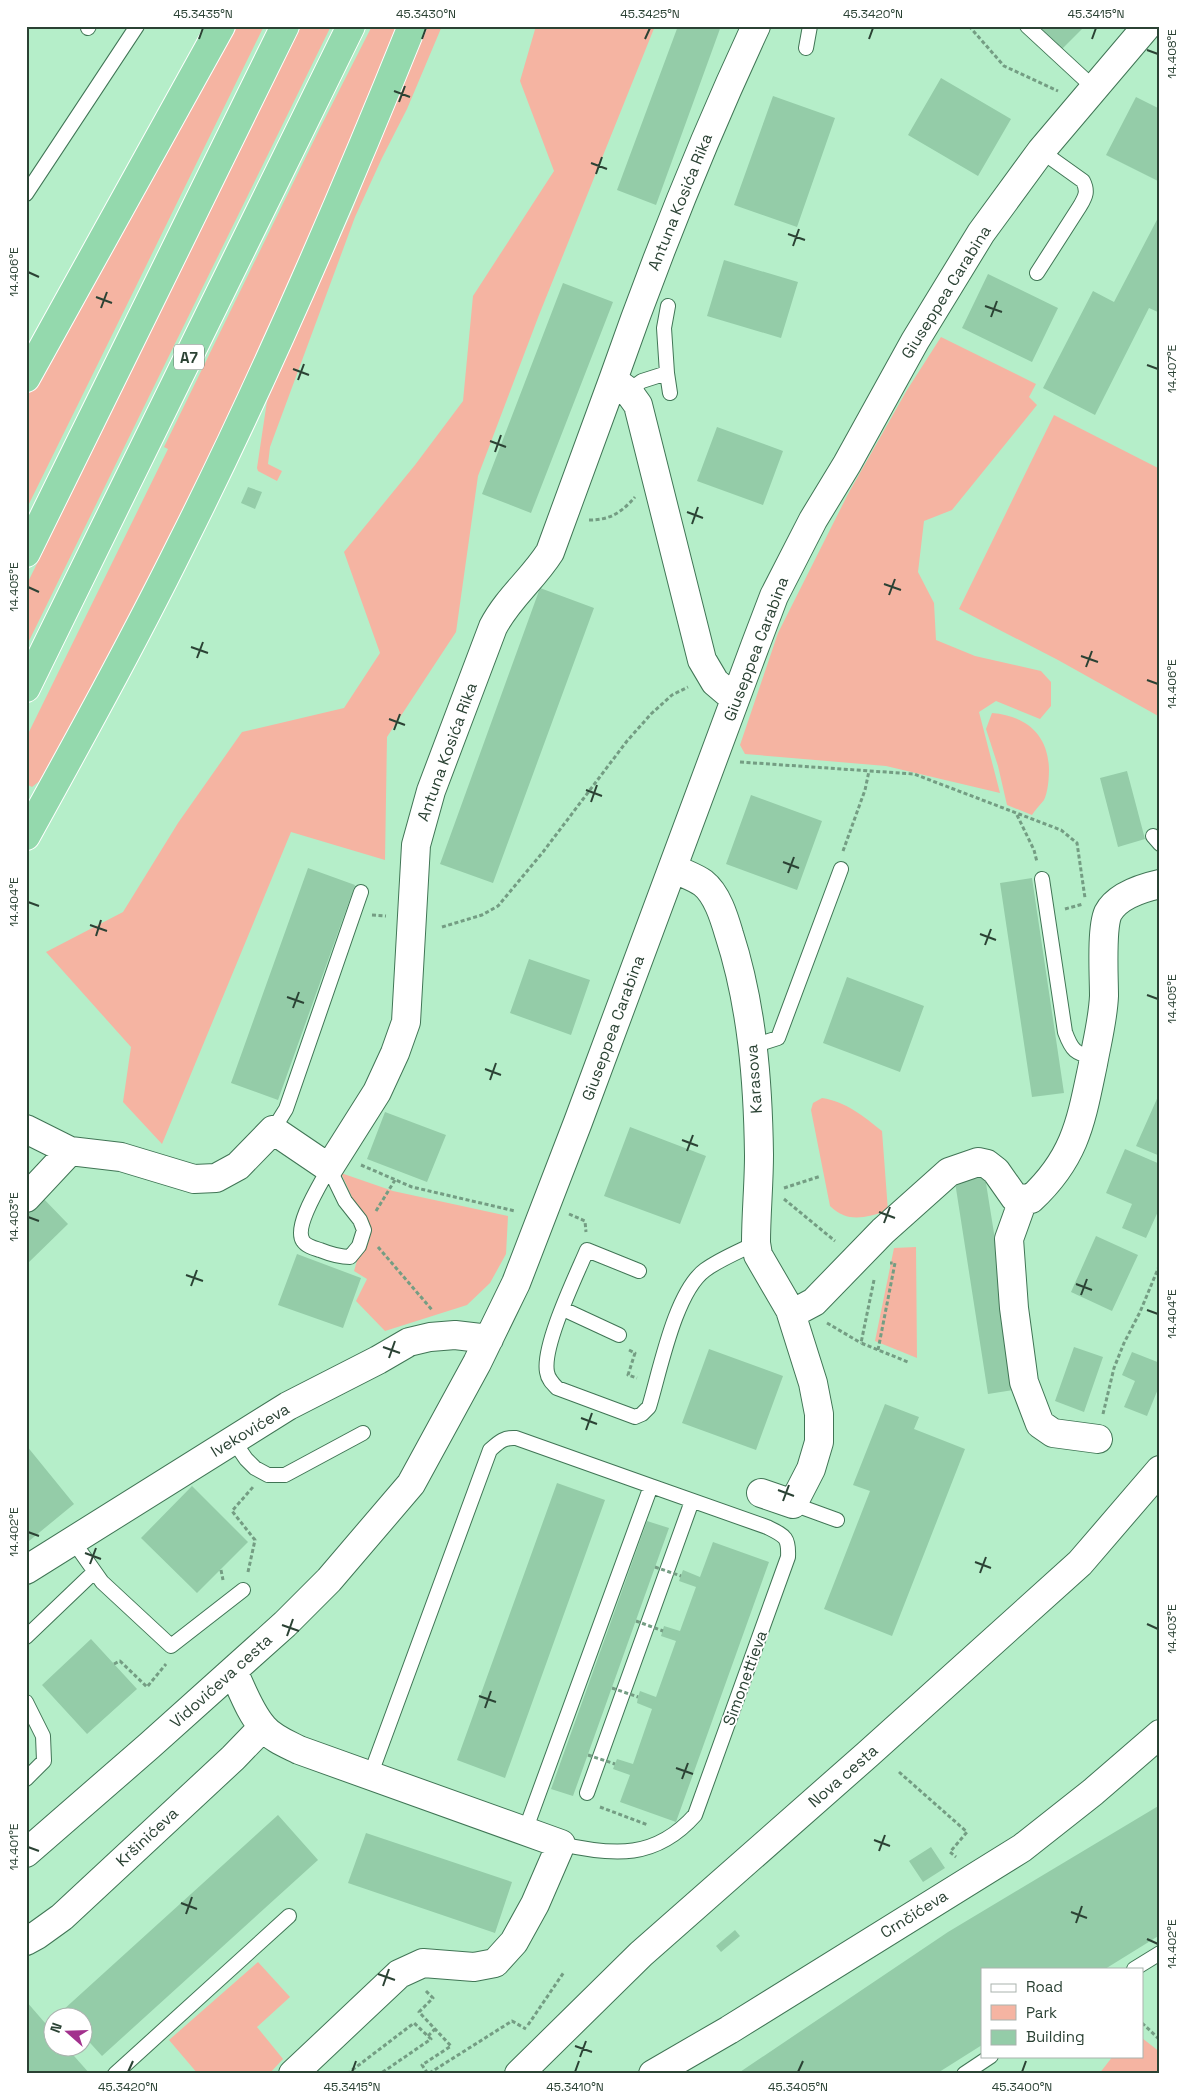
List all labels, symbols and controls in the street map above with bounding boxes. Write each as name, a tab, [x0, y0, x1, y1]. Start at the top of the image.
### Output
text: 45.3435°N	[173, 6, 233, 22]
text: 45.3430°N	[396, 6, 456, 22]
text: 45.3425°N	[620, 6, 680, 22]
text: 45.3420°N	[843, 6, 903, 22]
text: 45.3415°N	[1068, 6, 1124, 22]
text: 14.408°E	[1164, 29, 1180, 79]
street label: Antuna Kosića Rika	[643, 130, 717, 274]
street label: Giuseppea Carabina	[896, 221, 996, 363]
text: 14.406°E	[6, 247, 22, 297]
road number: A7	[174, 344, 204, 370]
text: 14.407°E	[1164, 344, 1180, 393]
text: 14.405°E	[6, 562, 22, 612]
street label: Giuseppea Carabina	[719, 574, 793, 724]
text: 14.406°E	[1164, 659, 1180, 709]
street label: Antuna Kosića Rika	[412, 680, 482, 824]
text: 14.404°E	[6, 877, 22, 927]
street label: Giuseppea Carabina	[577, 952, 649, 1104]
text: 14.405°E	[1164, 974, 1180, 1024]
street label: Karasova	[741, 1044, 767, 1114]
text: 14.403°E	[6, 1192, 22, 1242]
text: 14.404°E	[1164, 1289, 1180, 1339]
street label: Ivekovićeva	[207, 1398, 293, 1462]
text: 14.402°E	[6, 1507, 22, 1557]
text: 14.403°E	[1164, 1604, 1180, 1654]
street label: Simonettieva	[718, 1628, 772, 1728]
street label: Vidovićeva cesta	[166, 1630, 276, 1732]
street label: Nova cesta	[804, 1740, 882, 1812]
street label: Kršinićeva	[111, 1803, 183, 1871]
text: 14.401°E	[6, 1823, 22, 1871]
street label: Crnčićeva	[876, 1885, 952, 1943]
text: 14.402°E	[1164, 1919, 1180, 1969]
legend	[981, 1968, 1144, 2058]
text: Road	[1026, 1977, 1063, 1996]
text: Park	[1026, 2003, 1057, 2022]
north arrow	[42, 2008, 92, 2058]
text: N	[46, 2020, 66, 2035]
text: Building	[1026, 2027, 1085, 2046]
text: 45.3420°N	[98, 2079, 158, 2095]
text: 45.3415°N	[324, 2079, 380, 2095]
text: 45.3410°N	[546, 2079, 604, 2095]
text: 45.3405°N	[768, 2079, 828, 2095]
text: 45.3400°N	[992, 2079, 1052, 2095]

